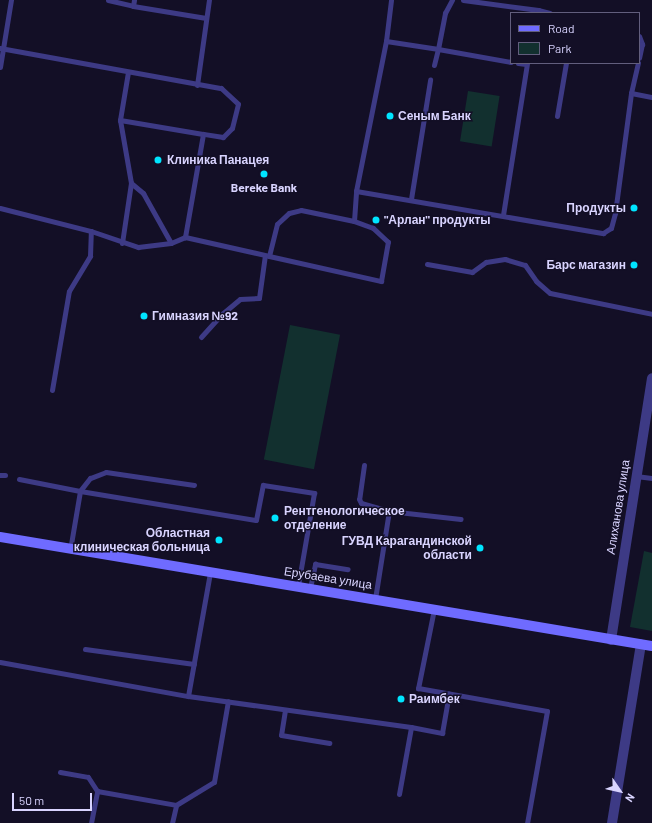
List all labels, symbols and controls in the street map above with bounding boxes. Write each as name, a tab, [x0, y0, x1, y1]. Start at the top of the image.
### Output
legend	[510, 12, 640, 64]
text: Road	[548, 21, 575, 35]
text: Park	[548, 41, 572, 55]
place label: Сеным Банк	[398, 109, 471, 123]
marker: Сеным Банк	[385, 111, 395, 121]
place label: Клиника Панацея	[167, 153, 269, 167]
marker: Клиника Панацея	[152, 154, 164, 166]
marker: Bereke Bank	[259, 169, 269, 179]
place label: Bereke Bank	[231, 181, 297, 195]
place label: Продукты	[566, 201, 626, 215]
marker: Продукты	[629, 203, 639, 213]
place label: "Арлан" продукты	[384, 213, 491, 227]
marker: "Арлан" продукты	[371, 215, 381, 225]
place label: Барс магазин	[546, 258, 626, 272]
marker: Барс магазин	[629, 260, 639, 270]
place label: Гимназия №92	[152, 309, 238, 323]
marker: Гимназия №92	[139, 311, 149, 321]
street label: Алиханова улица	[603, 459, 633, 555]
place label: Рентгенологическое отделение	[284, 504, 405, 532]
marker: Рентгенологическое отделение	[269, 512, 281, 524]
place label: Областная клиническая больница	[74, 526, 210, 554]
marker: Областная клиническая больница	[213, 534, 225, 546]
place label: ГУВД Карагандинской области	[342, 534, 472, 562]
marker: ГУВД Карагандинской области	[475, 543, 485, 553]
street label: Ерубаева улица	[283, 564, 373, 592]
place label: Раимбек	[409, 692, 460, 706]
marker: Раимбек	[396, 694, 406, 704]
north arrow	[600, 771, 640, 811]
scale bar	[14, 785, 94, 811]
text: N	[623, 791, 638, 805]
text: 50 m	[19, 793, 44, 807]

